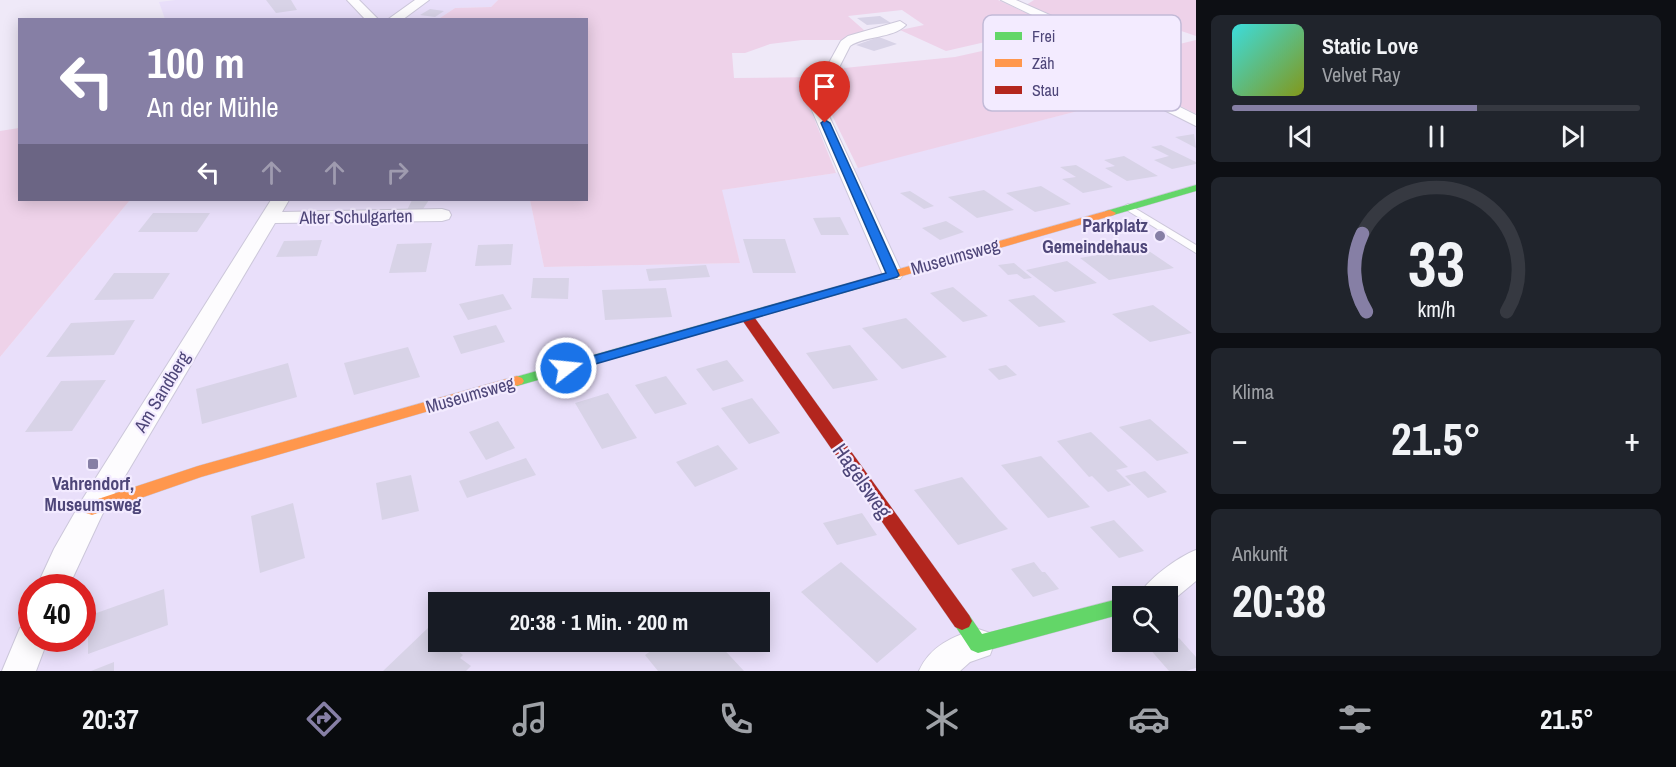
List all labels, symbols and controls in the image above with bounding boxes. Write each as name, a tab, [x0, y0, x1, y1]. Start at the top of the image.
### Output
legend	[983, 15, 1181, 111]
text: Frei	[1032, 25, 1055, 47]
text: Static Love	[1322, 31, 1418, 61]
text: 100 m	[147, 35, 245, 91]
icon: left	[48, 42, 126, 120]
text: Zäh	[1032, 52, 1055, 74]
pin	[799, 61, 850, 123]
text: Velvet Ray	[1322, 61, 1400, 88]
icon: arrive	[808, 70, 841, 103]
text: Stau	[1032, 79, 1059, 101]
text: An der Mühle	[147, 89, 279, 125]
icon: previous	[1284, 120, 1317, 153]
icon: pause	[1420, 120, 1453, 153]
icon: next	[1556, 120, 1589, 153]
icon: left	[192, 156, 225, 189]
icon: ahead	[255, 156, 288, 189]
icon: ahead	[318, 156, 351, 189]
icon: right	[381, 156, 414, 189]
street label: Alter Schulgarten	[298, 203, 413, 230]
place label: Parkplatz Gemeindehaus	[1042, 213, 1149, 259]
text: 33	[1408, 221, 1464, 305]
marker: Parkplatz Gemeindehaus	[1153, 229, 1167, 243]
street label: Museumsweg	[908, 232, 1003, 281]
text: km/h	[1417, 295, 1455, 324]
position arrow	[534, 336, 598, 400]
street label: Am Sandberg	[127, 346, 196, 438]
street label: Museumsweg	[423, 370, 518, 419]
text: Klima	[1232, 378, 1274, 405]
text: 21.5°	[1391, 408, 1481, 469]
text: −	[1232, 417, 1248, 461]
text: +	[1624, 417, 1640, 461]
street label: Hagelsweg	[826, 438, 899, 524]
marker: Vahrendorf, Museumsweg	[86, 457, 100, 471]
place label: Vahrendorf, Museumsweg	[45, 471, 141, 517]
text: Ankunft	[1232, 540, 1288, 567]
text: 20:38	[1232, 570, 1326, 631]
speed limit sign: 40	[18, 574, 96, 652]
map controls	[1112, 586, 1178, 652]
button: search	[1112, 586, 1178, 652]
text: 20:38 · 1 Min. · 200 m	[510, 607, 688, 637]
icon: directions	[303, 698, 345, 740]
icon: music	[509, 698, 551, 740]
icon: phone	[715, 698, 757, 740]
icon: climate	[921, 698, 963, 740]
icon: car	[1128, 698, 1170, 740]
icon: filters	[1334, 698, 1376, 740]
text: 20:37	[82, 701, 139, 737]
text: 21.5°	[1540, 701, 1594, 737]

